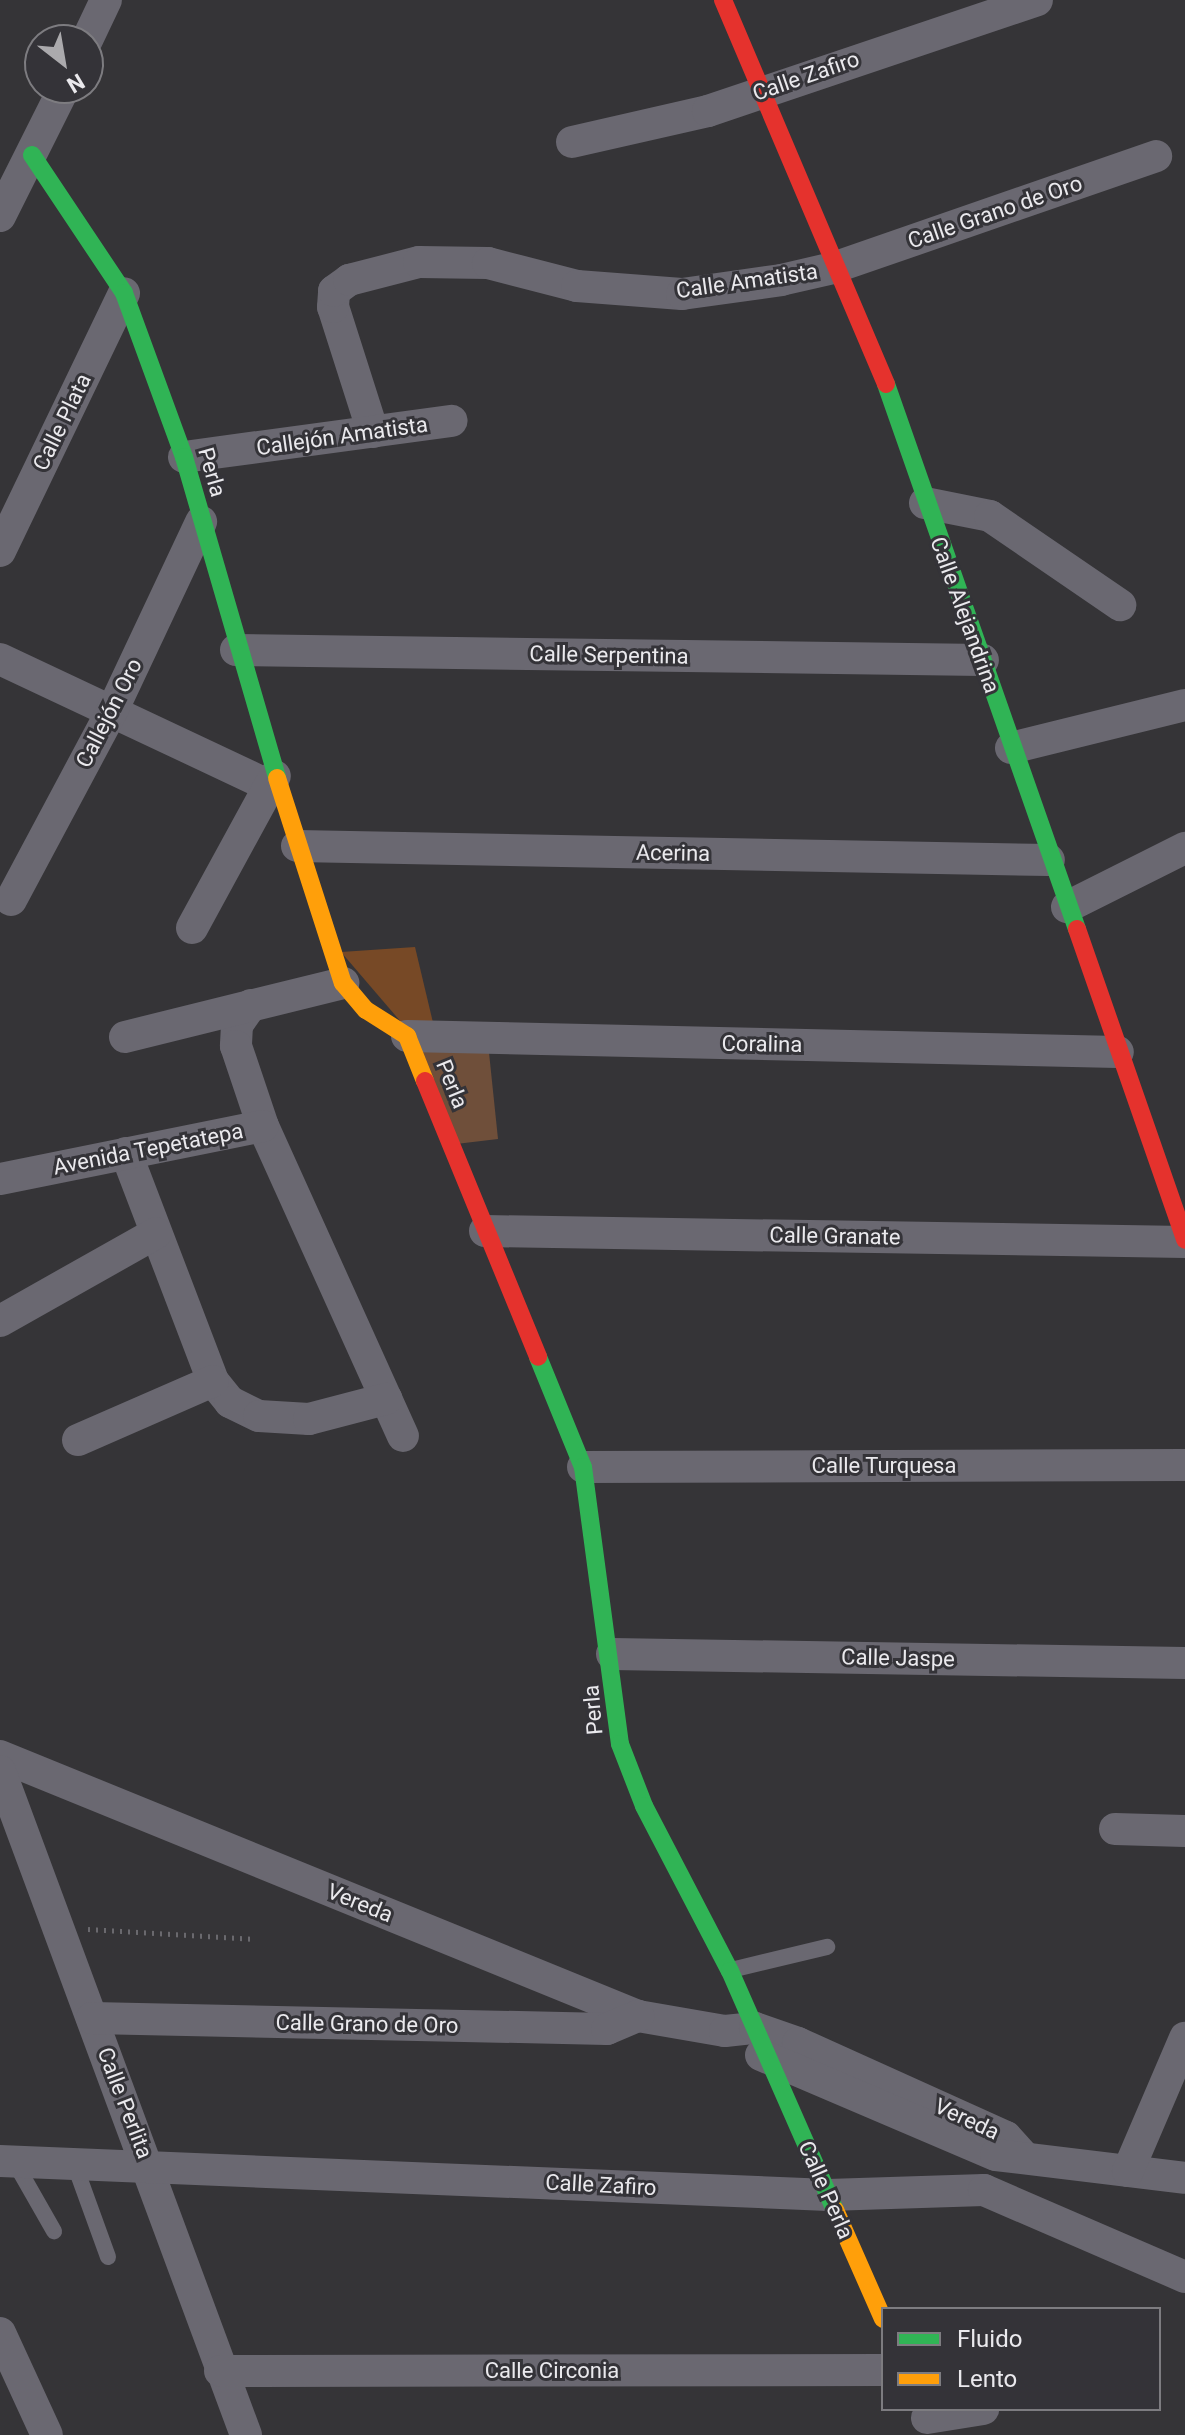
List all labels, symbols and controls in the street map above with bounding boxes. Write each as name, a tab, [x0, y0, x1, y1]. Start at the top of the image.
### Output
north arrow	[24, 24, 104, 104]
street label: Calle Zafiro	[749, 45, 863, 107]
text: N	[62, 69, 89, 98]
street label: Calle Grano de Oro	[904, 170, 1086, 254]
street label: Calle Amatista	[674, 258, 820, 304]
street label: Calle Plata	[27, 369, 97, 475]
street label: Callejón Amatista	[255, 411, 429, 461]
street label: Perla	[192, 444, 232, 500]
street label: Calle Alejandrina	[925, 533, 1005, 697]
street label: Calle Serpentina	[529, 640, 689, 670]
street label: Callejón Oro	[70, 654, 148, 772]
street label: Acerina	[636, 839, 710, 867]
street label: Coralina	[721, 1030, 803, 1058]
street label: Perla	[430, 1056, 474, 1112]
street label: Avenida Tepetatepa	[51, 1118, 245, 1180]
street label: Calle Granate	[769, 1222, 901, 1250]
street label: Calle Turquesa	[811, 1453, 957, 1479]
street label: Calle Jaspe	[841, 1644, 955, 1672]
street label: Perla	[578, 1684, 608, 1736]
street label: Vereda	[323, 1878, 397, 1928]
street label: Calle Grano de Oro	[275, 2009, 459, 2039]
street label: Calle Perlita	[92, 2044, 158, 2162]
street label: Vereda	[930, 2093, 1004, 2145]
street label: Calle Perla	[793, 2137, 859, 2243]
street label: Calle Zafiro	[545, 2169, 657, 2201]
legend	[881, 2307, 1161, 2411]
text: Fluido	[957, 2325, 1022, 2353]
street label: Calle Circonia	[485, 2358, 619, 2384]
text: Lento	[957, 2365, 1017, 2393]

